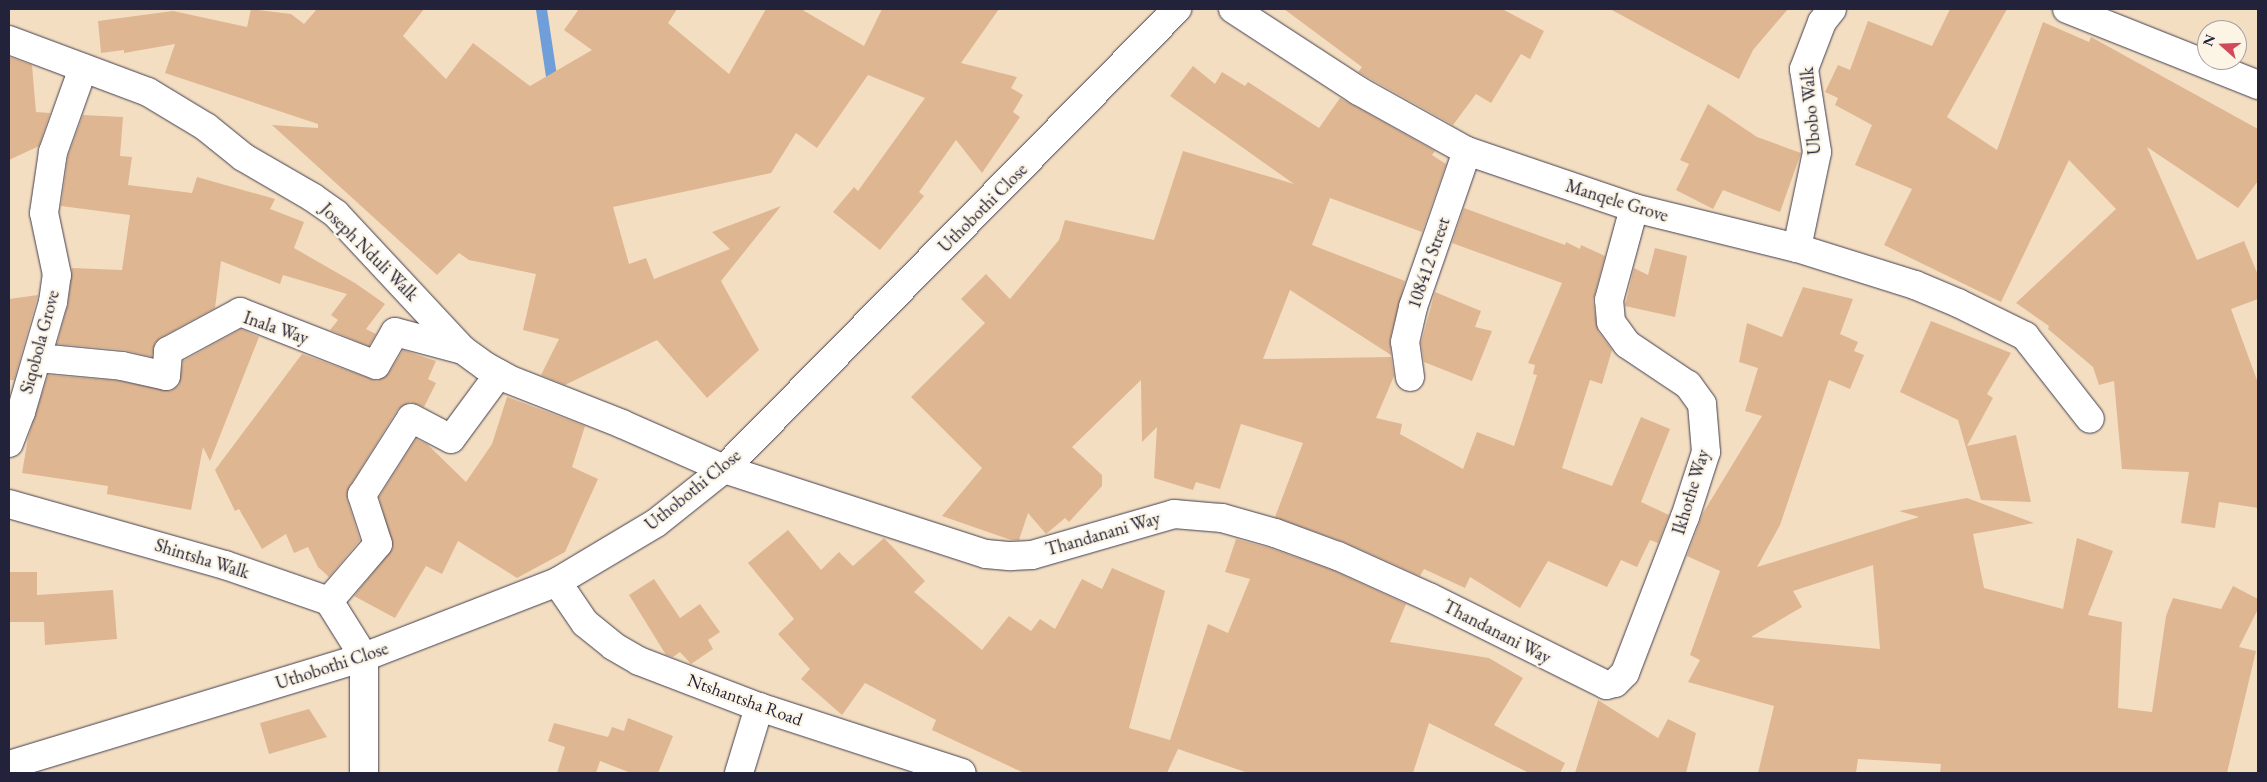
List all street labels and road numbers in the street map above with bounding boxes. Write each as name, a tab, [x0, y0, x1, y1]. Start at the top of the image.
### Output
street label: Ubobo Walk	[1796, 66, 1826, 156]
street label: Uthobothi Close	[934, 159, 1032, 257]
street label: Manqele Grove	[1563, 175, 1671, 227]
street label: Joseph Nduli Walk	[316, 199, 422, 305]
street label: 108412 Street	[1403, 215, 1455, 311]
street label: Siqobola Grove	[16, 288, 64, 396]
street label: Inala Way	[241, 307, 311, 349]
street label: Uthobothi Close	[641, 445, 745, 535]
street label: Ikhothe Way	[1668, 447, 1714, 537]
street label: Thandanani Way	[1043, 507, 1163, 561]
street label: Shintsha Walk	[152, 534, 252, 584]
street label: Thandanani Way	[1439, 596, 1555, 668]
street label: Uthobothi Close	[273, 638, 391, 694]
street label: Ntshantsha Road	[685, 669, 805, 731]

